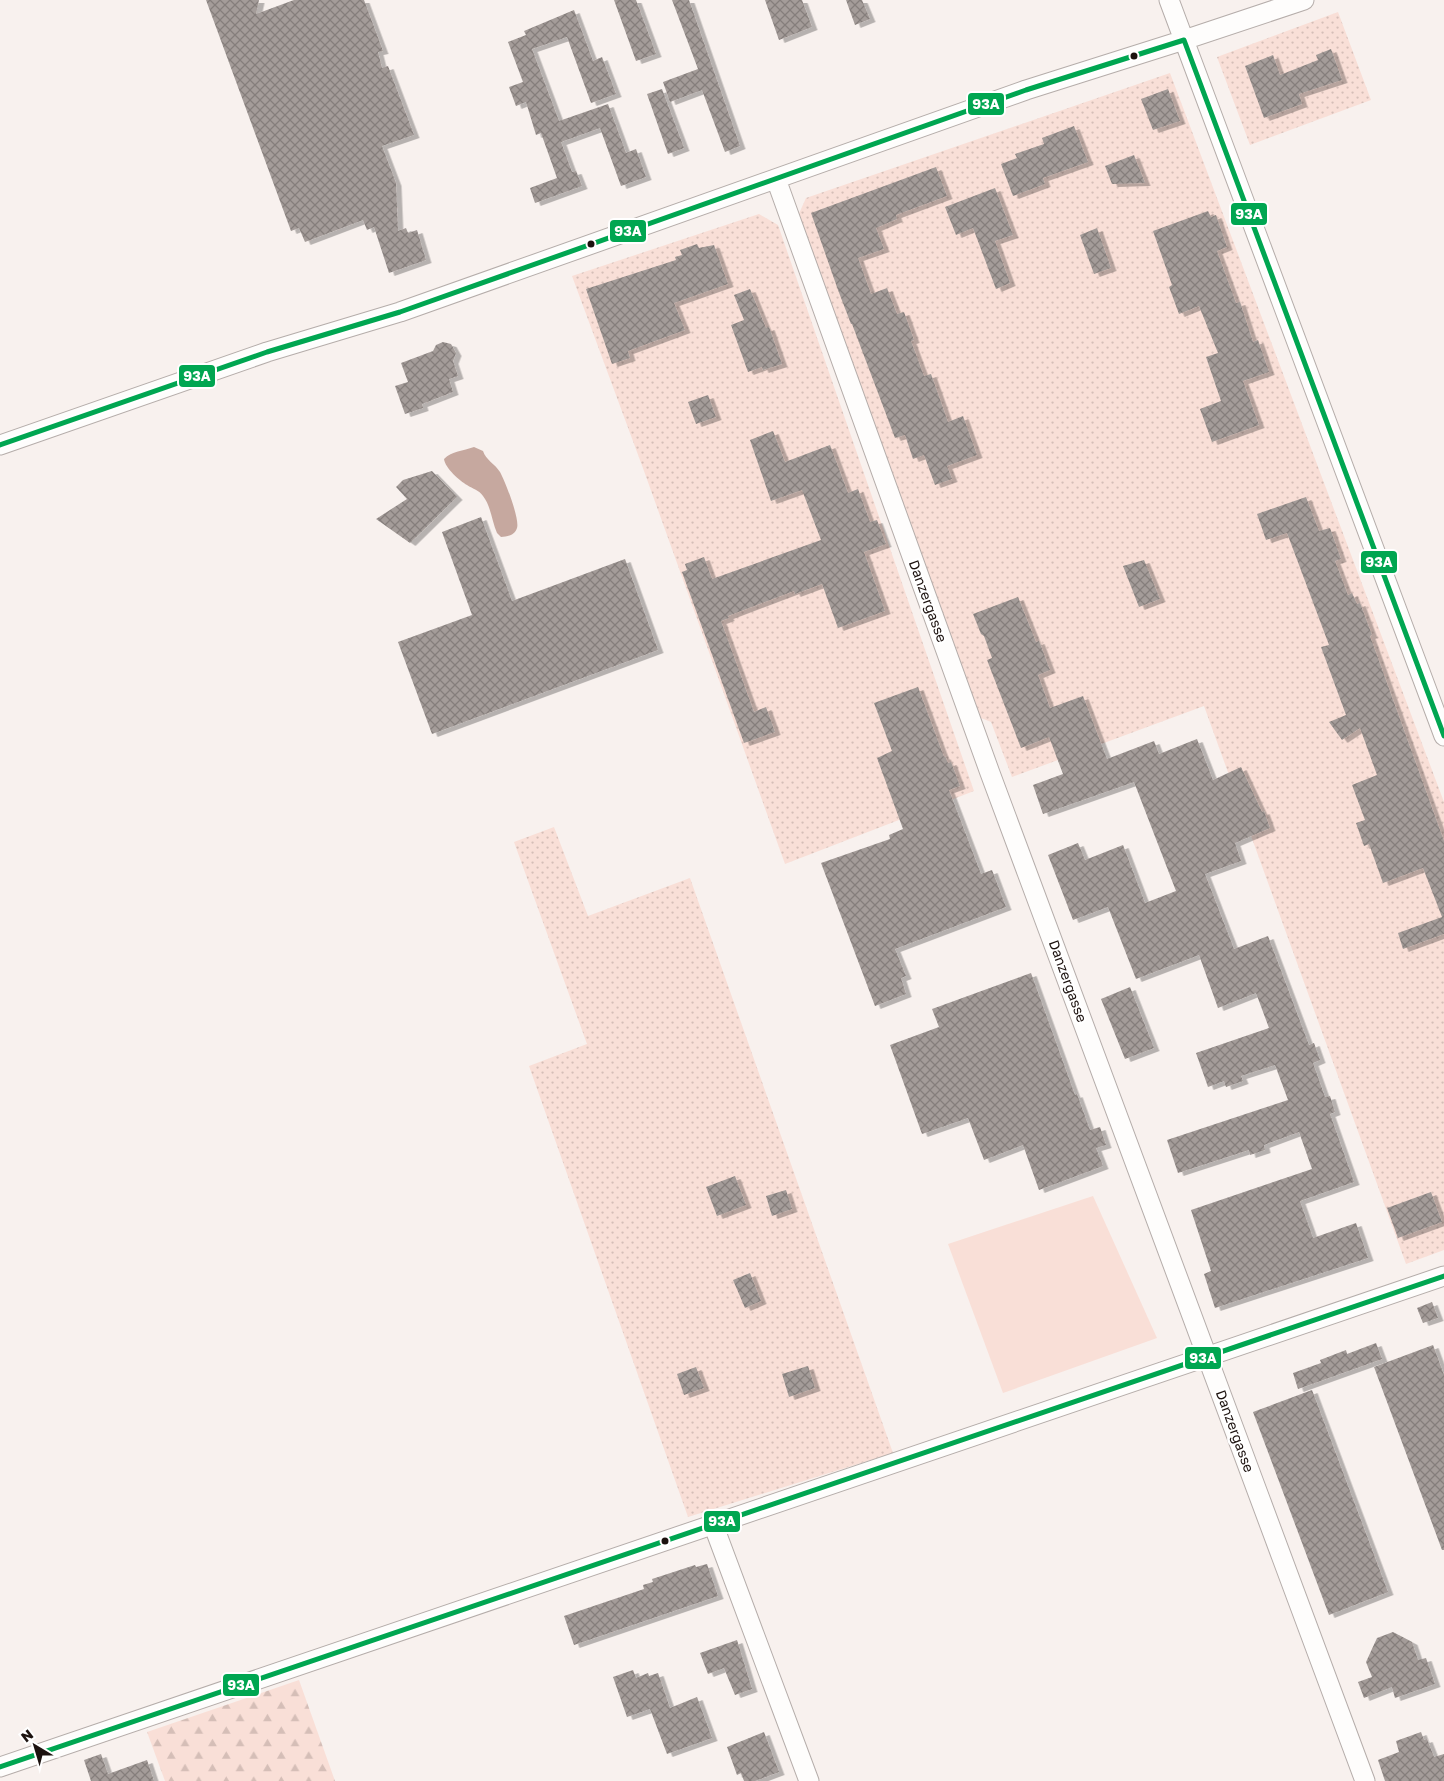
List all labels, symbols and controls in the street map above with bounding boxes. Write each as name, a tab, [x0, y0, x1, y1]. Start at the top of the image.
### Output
unlabelled marker	[1129, 51, 1139, 61]
line badge: 93A	[967, 92, 1005, 116]
text: 93A	[972, 95, 1000, 112]
line badge: 93A	[1230, 202, 1268, 226]
text: 93A	[1235, 205, 1263, 222]
line badge: 93A	[609, 219, 647, 243]
text: 93A	[614, 222, 642, 239]
unlabelled marker	[586, 239, 596, 249]
line badge: 93A	[178, 364, 216, 388]
text: 93A	[183, 367, 211, 384]
line badge: 93A	[1360, 550, 1398, 574]
text: 93A	[1365, 553, 1393, 570]
street label: Danzergasse	[906, 557, 951, 644]
street label: Danzergasse	[1046, 937, 1091, 1024]
line badge: 93A	[1184, 1346, 1222, 1370]
text: 93A	[1189, 1349, 1217, 1366]
street label: Danzergasse	[1213, 1387, 1258, 1474]
line badge: 93A	[703, 1510, 741, 1533]
text: 93A	[708, 1512, 736, 1529]
unlabelled marker	[660, 1536, 670, 1546]
line badge: 93A	[222, 1673, 260, 1697]
text: 93A	[227, 1676, 255, 1693]
north arrow	[10, 1721, 60, 1771]
text: N	[17, 1725, 36, 1745]

